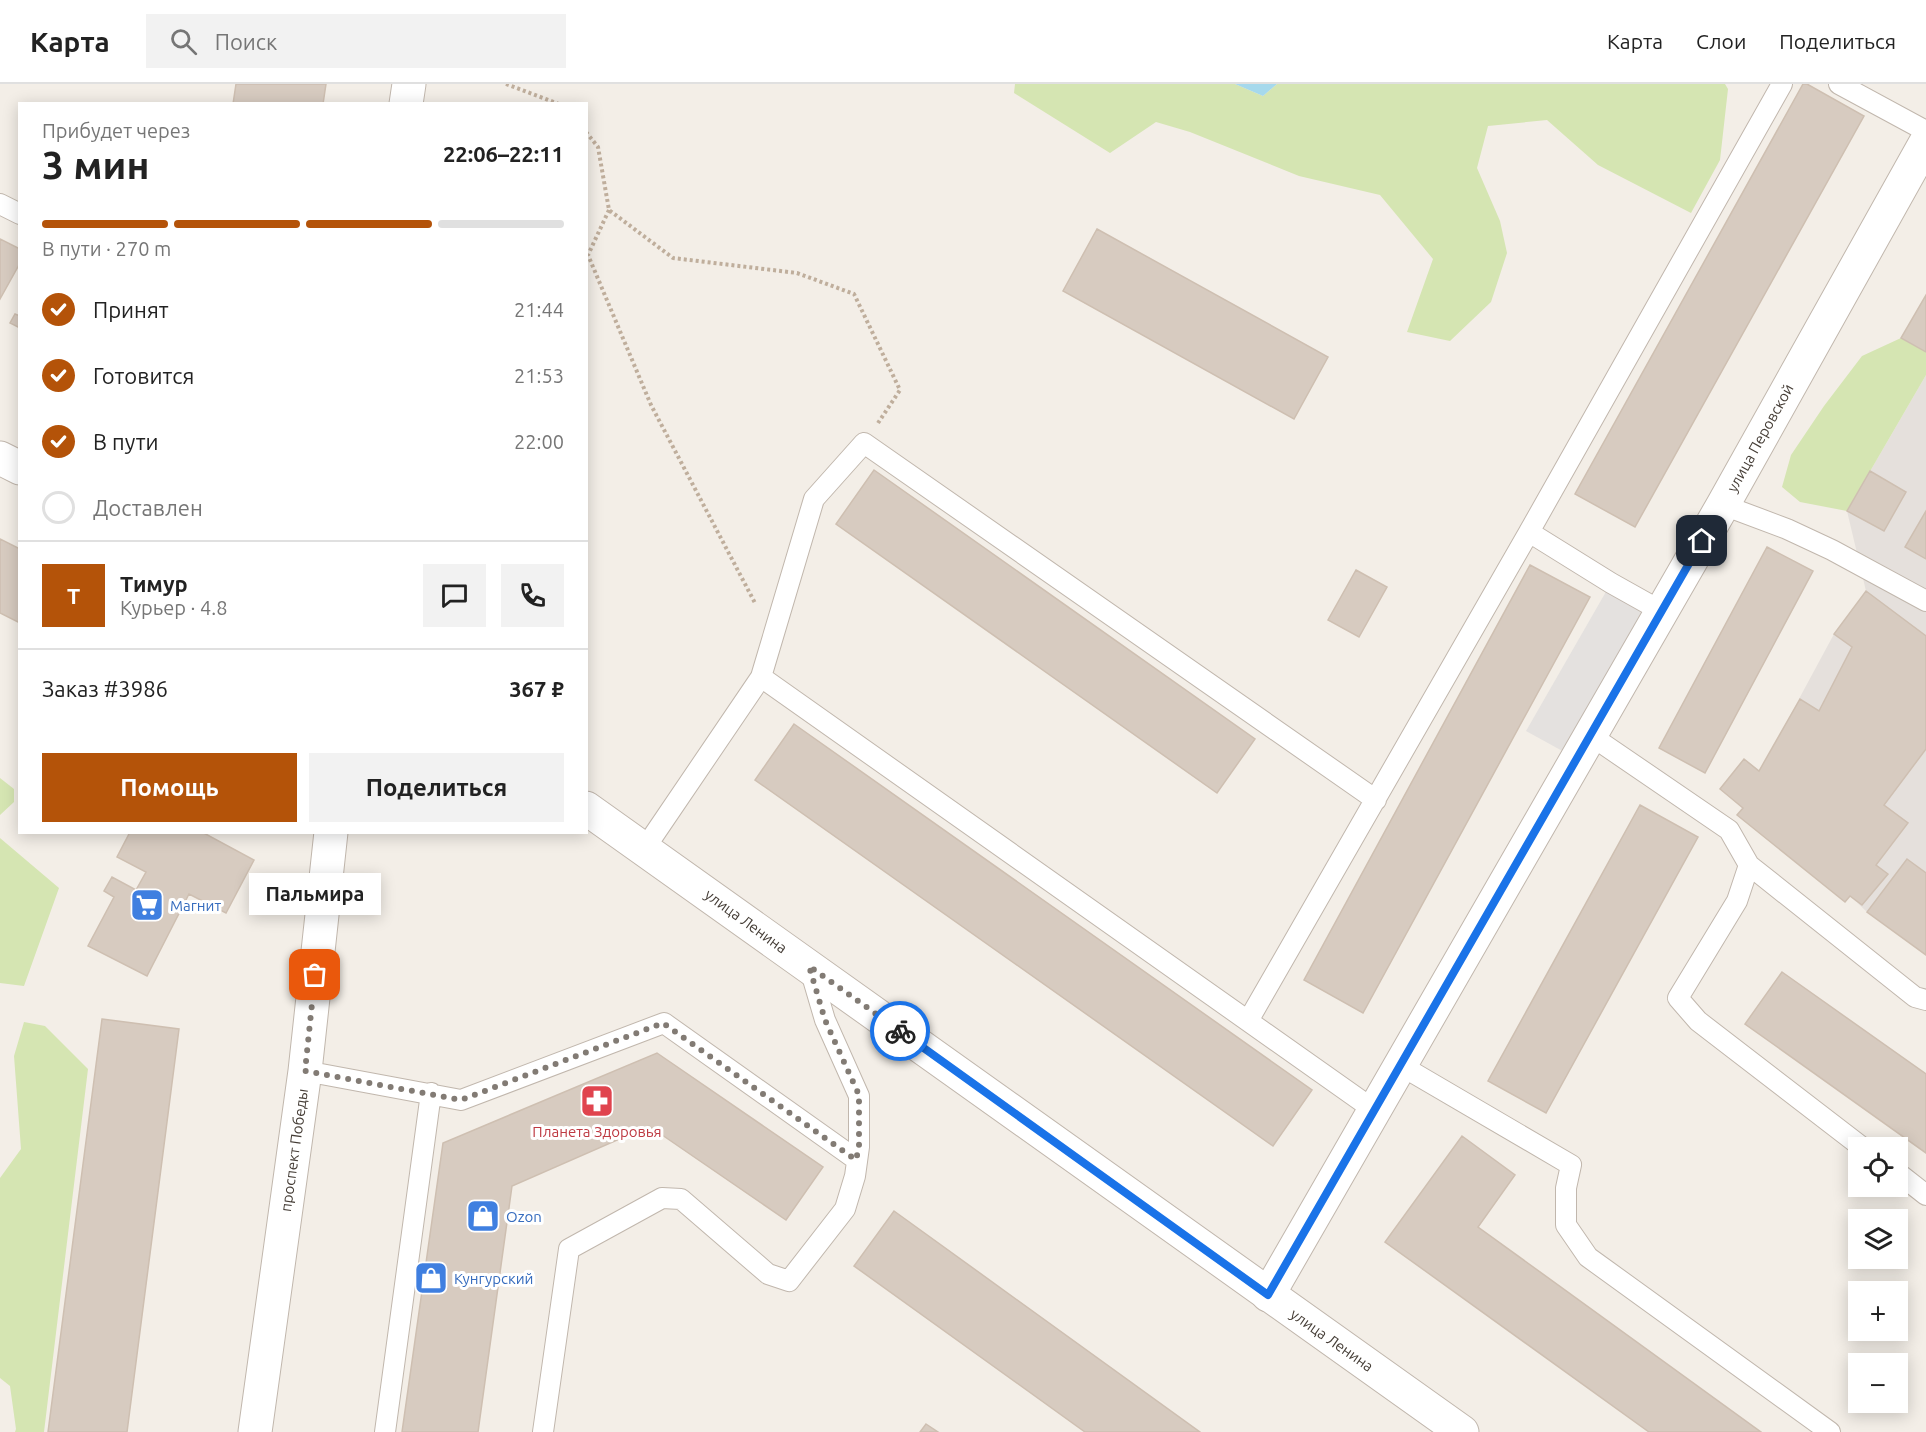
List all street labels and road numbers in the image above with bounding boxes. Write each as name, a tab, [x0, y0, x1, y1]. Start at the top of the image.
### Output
street label: улица Перовской	[1723, 381, 1797, 495]
street label: улица Ленина	[702, 886, 790, 956]
street label: проспект Победы	[277, 1087, 311, 1213]
street label: улица Ленина	[1287, 1305, 1377, 1375]

